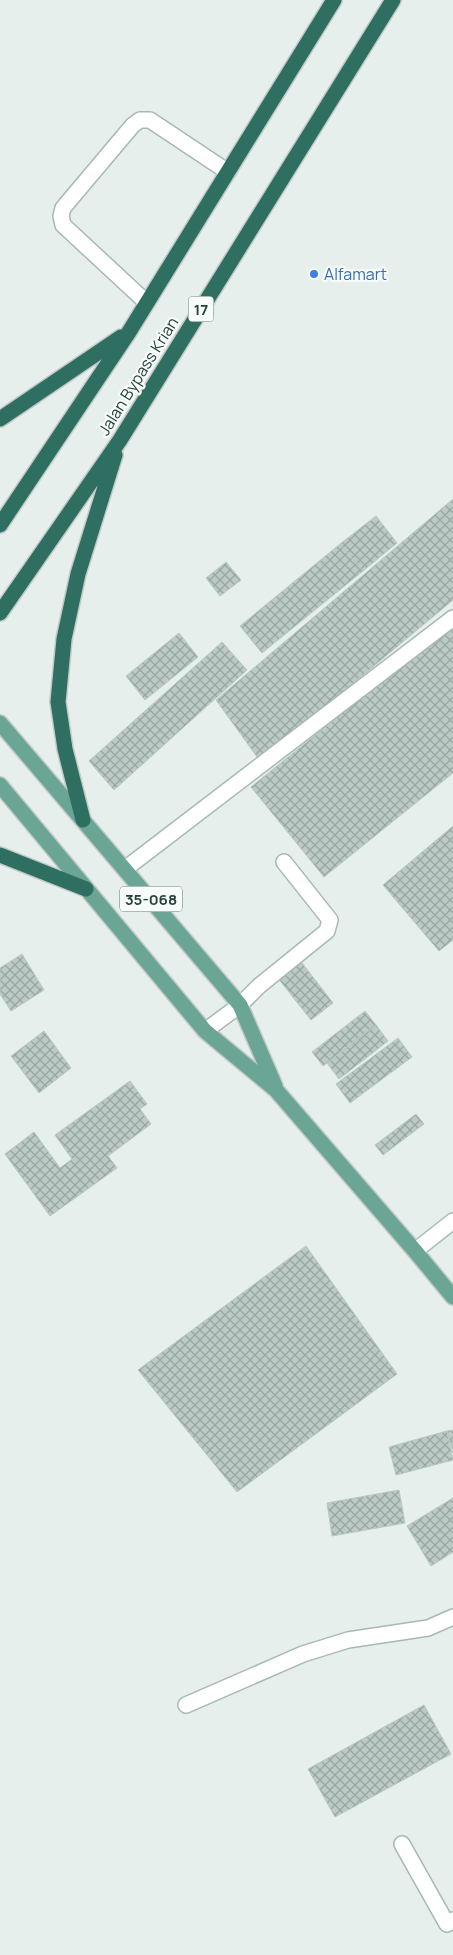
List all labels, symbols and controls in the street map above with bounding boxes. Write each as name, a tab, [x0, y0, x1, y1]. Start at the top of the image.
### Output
place label: Alfamart	[324, 263, 387, 285]
marker: Alfamart	[308, 268, 320, 280]
road number: 17	[188, 296, 214, 322]
street label: Jalan Bypass Krian	[93, 313, 183, 439]
road number: 35-068	[120, 886, 182, 912]

